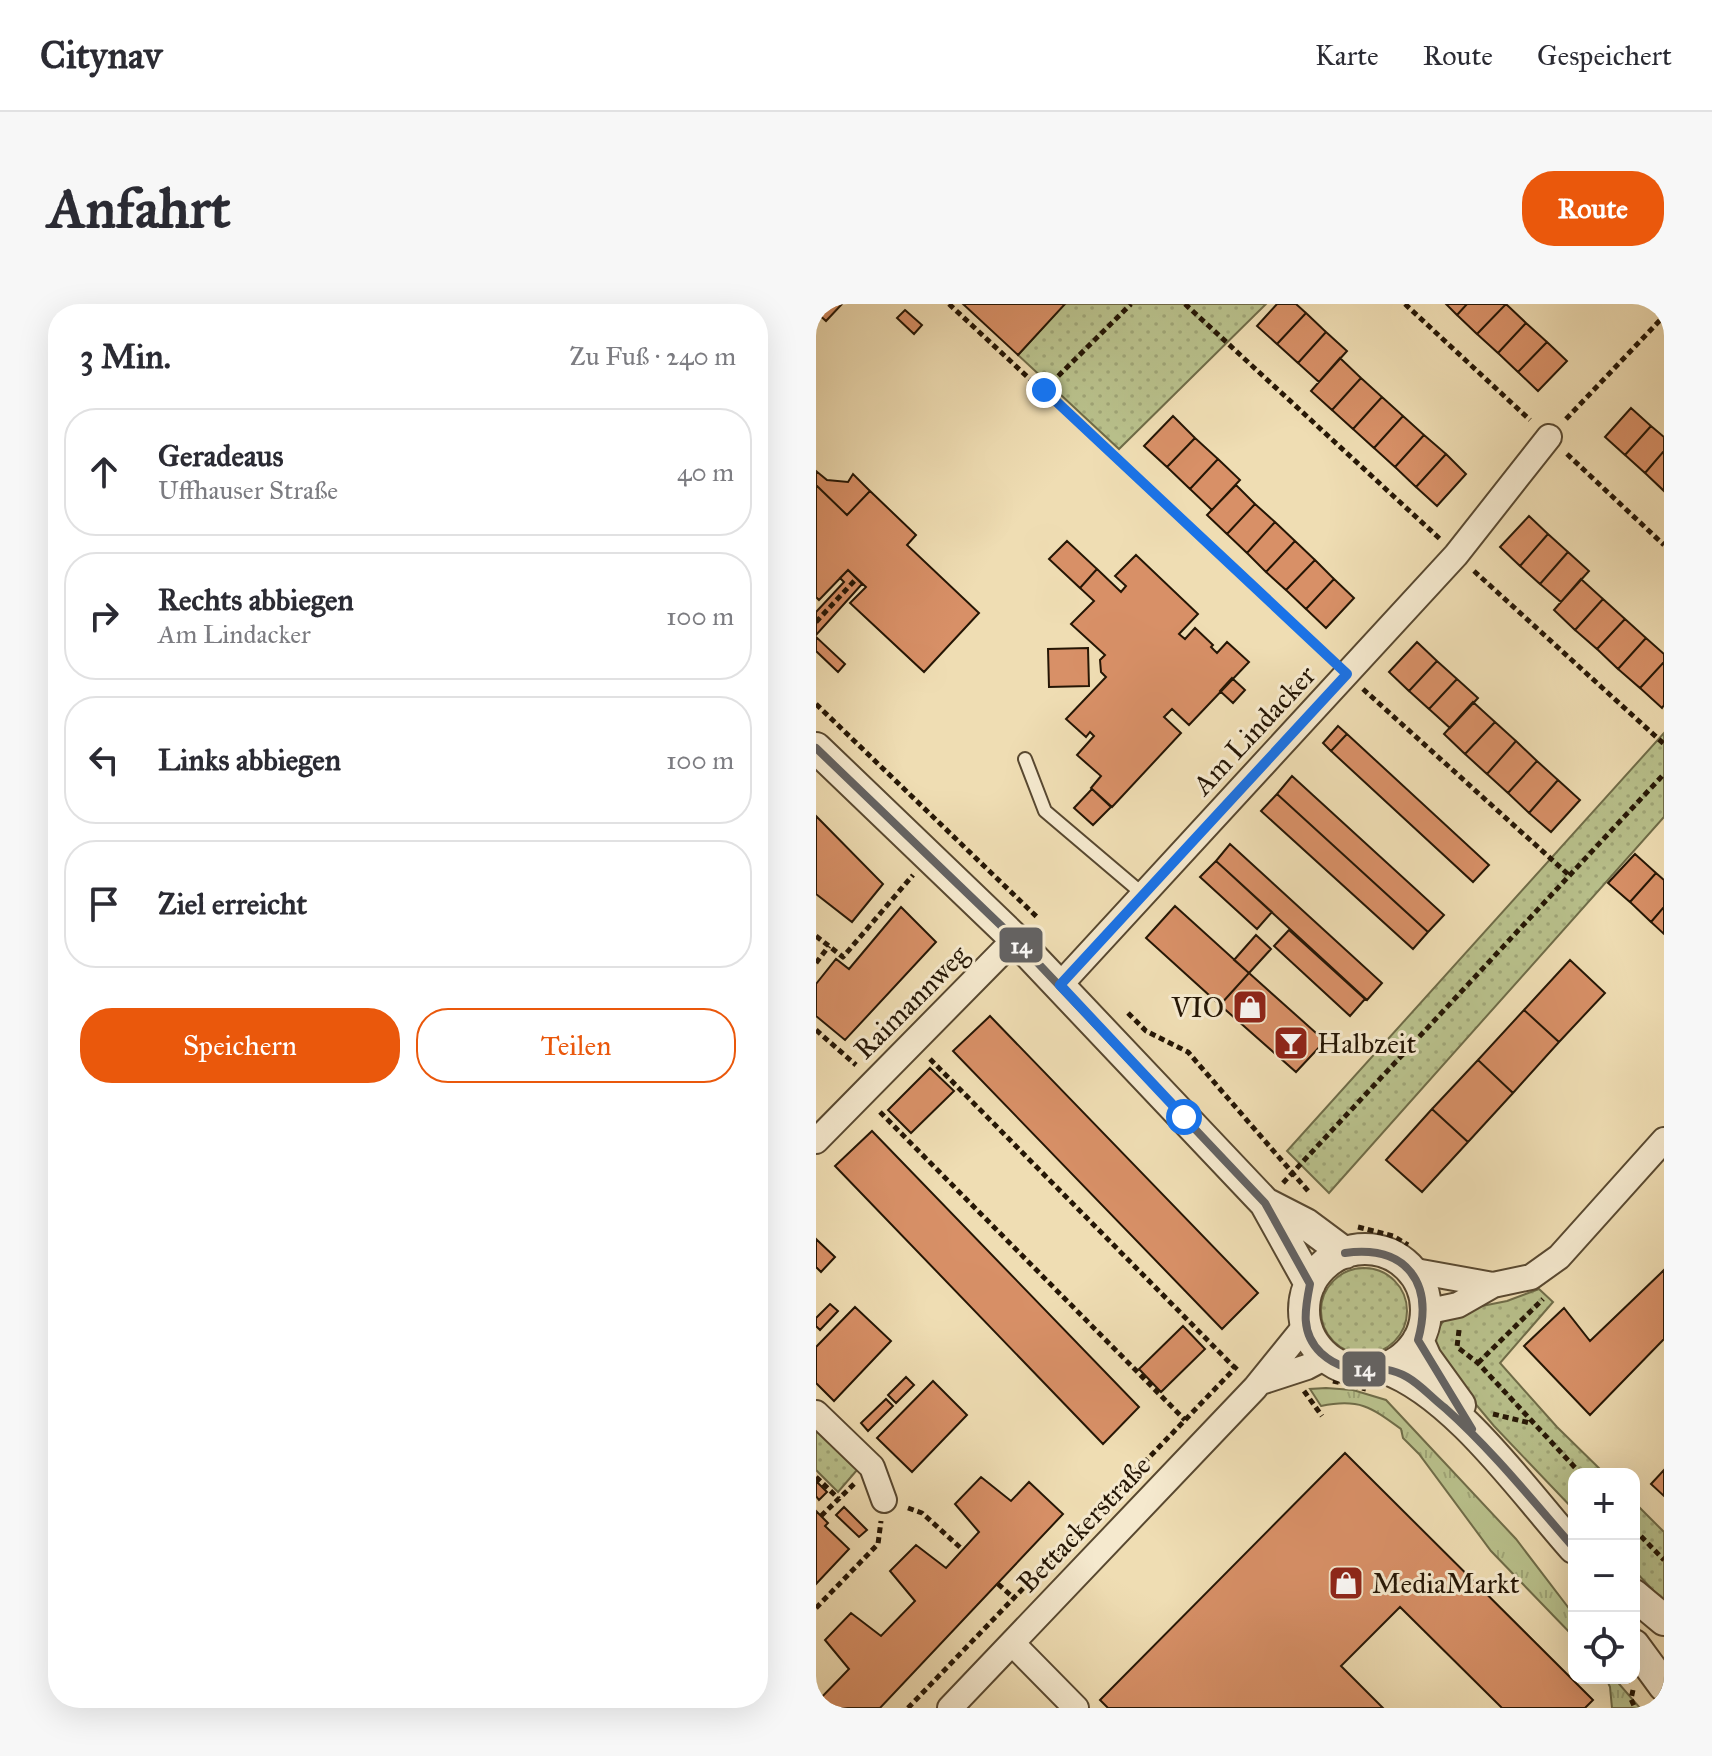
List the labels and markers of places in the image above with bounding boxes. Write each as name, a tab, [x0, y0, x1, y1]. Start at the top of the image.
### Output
shop icon: VIO	[1231, 988, 1269, 1026]
place label: VIO	[1171, 990, 1224, 1025]
bar icon: Halbzeit	[1272, 1024, 1310, 1062]
place label: Halbzeit	[1317, 1026, 1416, 1061]
shop icon: MediaMarkt	[1327, 1564, 1365, 1602]
place label: MediaMarkt	[1372, 1566, 1520, 1601]

